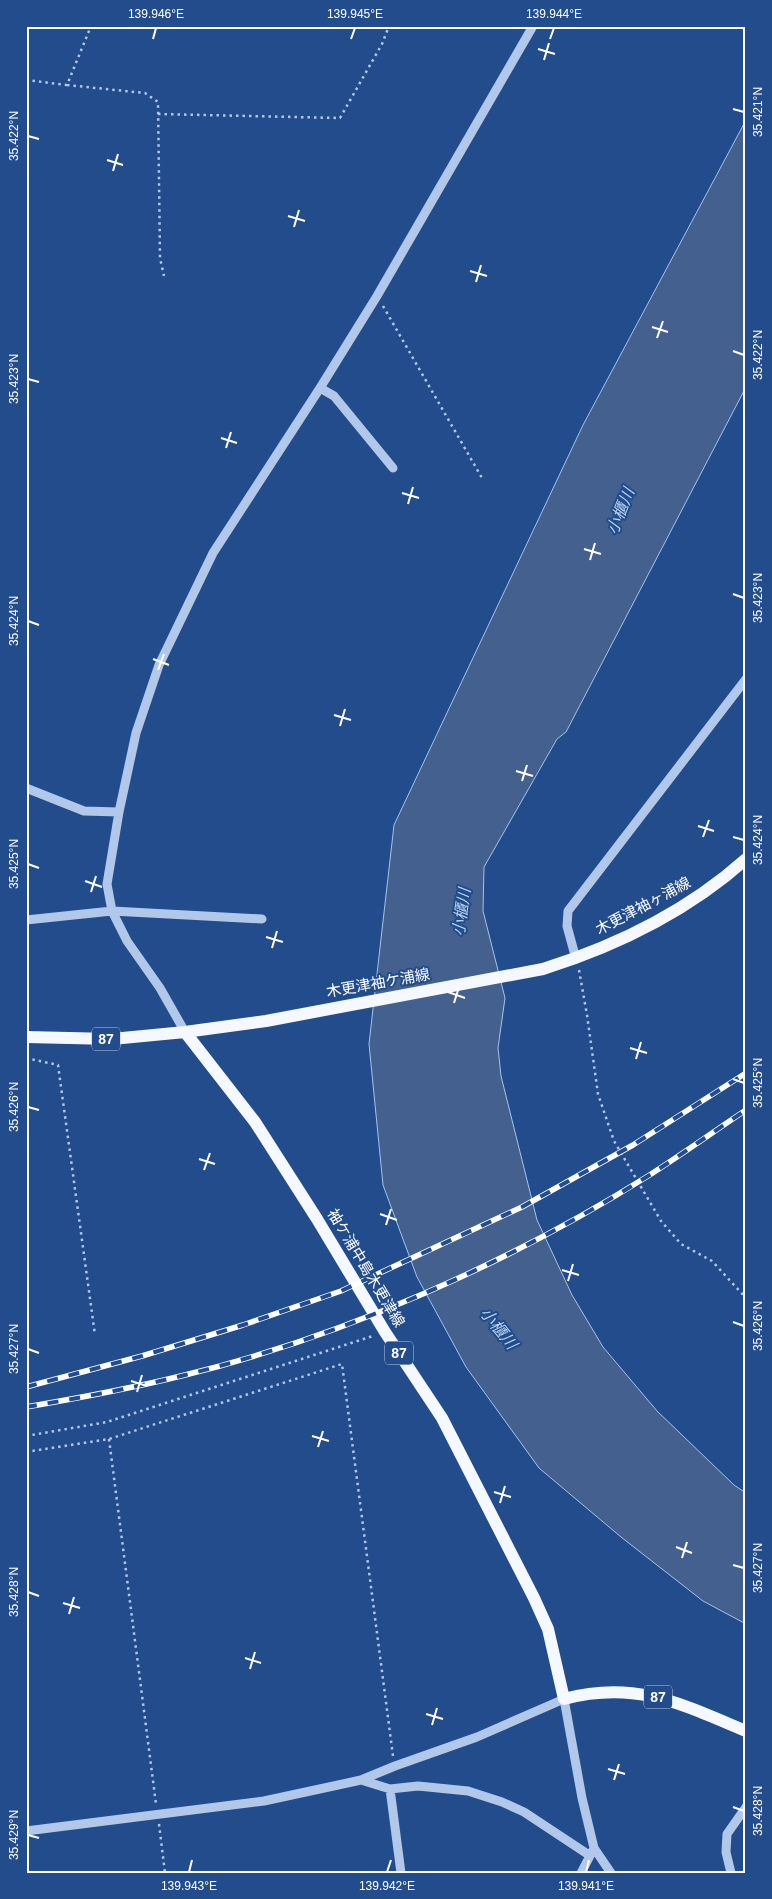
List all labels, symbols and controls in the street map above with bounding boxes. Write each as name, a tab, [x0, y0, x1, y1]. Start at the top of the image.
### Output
text: 139.946°E	[128, 7, 184, 21]
text: 139.945°E	[327, 7, 383, 21]
text: 139.944°E	[526, 7, 582, 21]
text: 35.421°N	[751, 87, 765, 137]
text: 35.422°N	[7, 111, 21, 161]
text: 35.422°N	[751, 330, 765, 380]
text: 35.423°N	[7, 354, 21, 404]
water label: 小櫃川	[604, 484, 638, 537]
text: 35.423°N	[751, 573, 765, 623]
text: 35.424°N	[7, 596, 21, 646]
text: 35.424°N	[751, 815, 765, 865]
text: 35.425°N	[7, 839, 21, 889]
street label: 木更津袖ヶ浦線	[592, 873, 693, 938]
water label: 小櫃川	[450, 885, 474, 937]
street label: 木更津袖ケ浦線	[325, 965, 431, 1000]
road number: 87	[92, 1028, 120, 1050]
text: 35.425°N	[751, 1058, 765, 1108]
text: 35.426°N	[7, 1082, 21, 1132]
street label: 袖ケ浦中島木更津線	[324, 1205, 408, 1330]
text: 35.426°N	[751, 1301, 765, 1351]
water label: 小櫃川	[477, 1304, 522, 1354]
text: 35.427°N	[7, 1324, 21, 1374]
road number: 87	[385, 1342, 413, 1365]
text: 35.427°N	[751, 1543, 765, 1593]
text: 35.428°N	[7, 1567, 21, 1617]
road number: 87	[644, 1685, 672, 1708]
text: 35.428°N	[751, 1786, 765, 1836]
text: 35.429°N	[7, 1810, 21, 1860]
text: 139.943°E	[161, 1879, 217, 1893]
text: 139.942°E	[359, 1879, 415, 1893]
text: 139.941°E	[558, 1879, 614, 1893]

